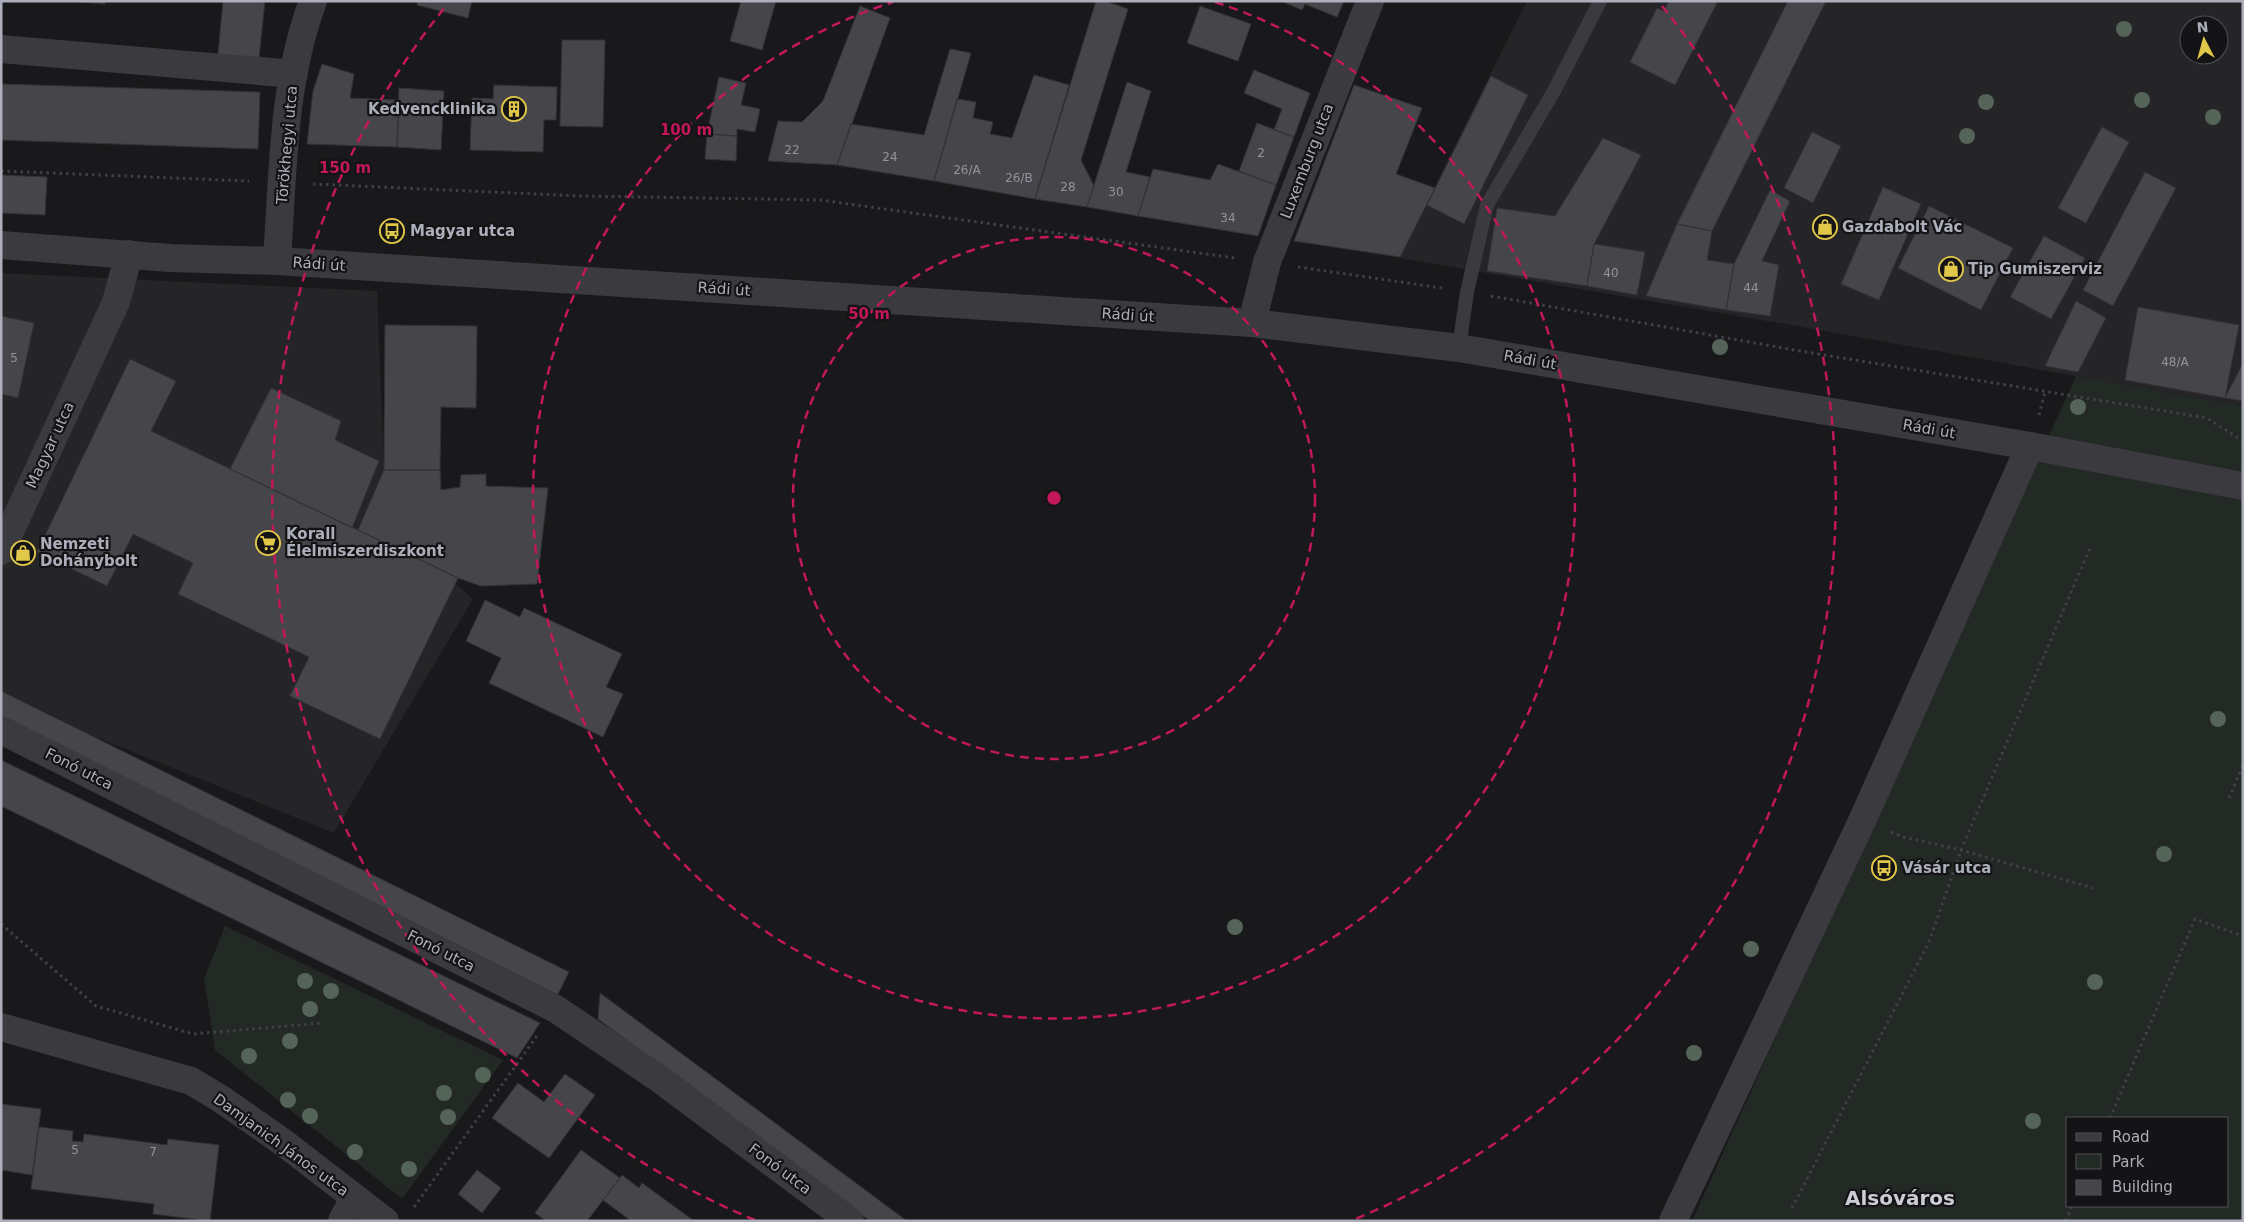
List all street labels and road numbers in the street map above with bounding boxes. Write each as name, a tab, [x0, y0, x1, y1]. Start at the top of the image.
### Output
street label: Törökhegyi utca	[273, 85, 301, 206]
street label: Luxemburg utca	[1277, 101, 1337, 221]
street label: Rádi út	[292, 253, 346, 275]
street label: Rádi út	[697, 278, 751, 300]
street label: Rádi út	[1101, 304, 1155, 326]
street label: Rádi út	[1502, 347, 1558, 373]
street label: Magyar utca	[22, 399, 78, 491]
street label: Rádi út	[1901, 416, 1957, 442]
street label: Fonó utca	[42, 744, 116, 794]
street label: Fonó utca	[404, 926, 478, 976]
street label: Damjanich János utca	[210, 1090, 352, 1200]
street label: Fonó utca	[745, 1140, 815, 1198]

